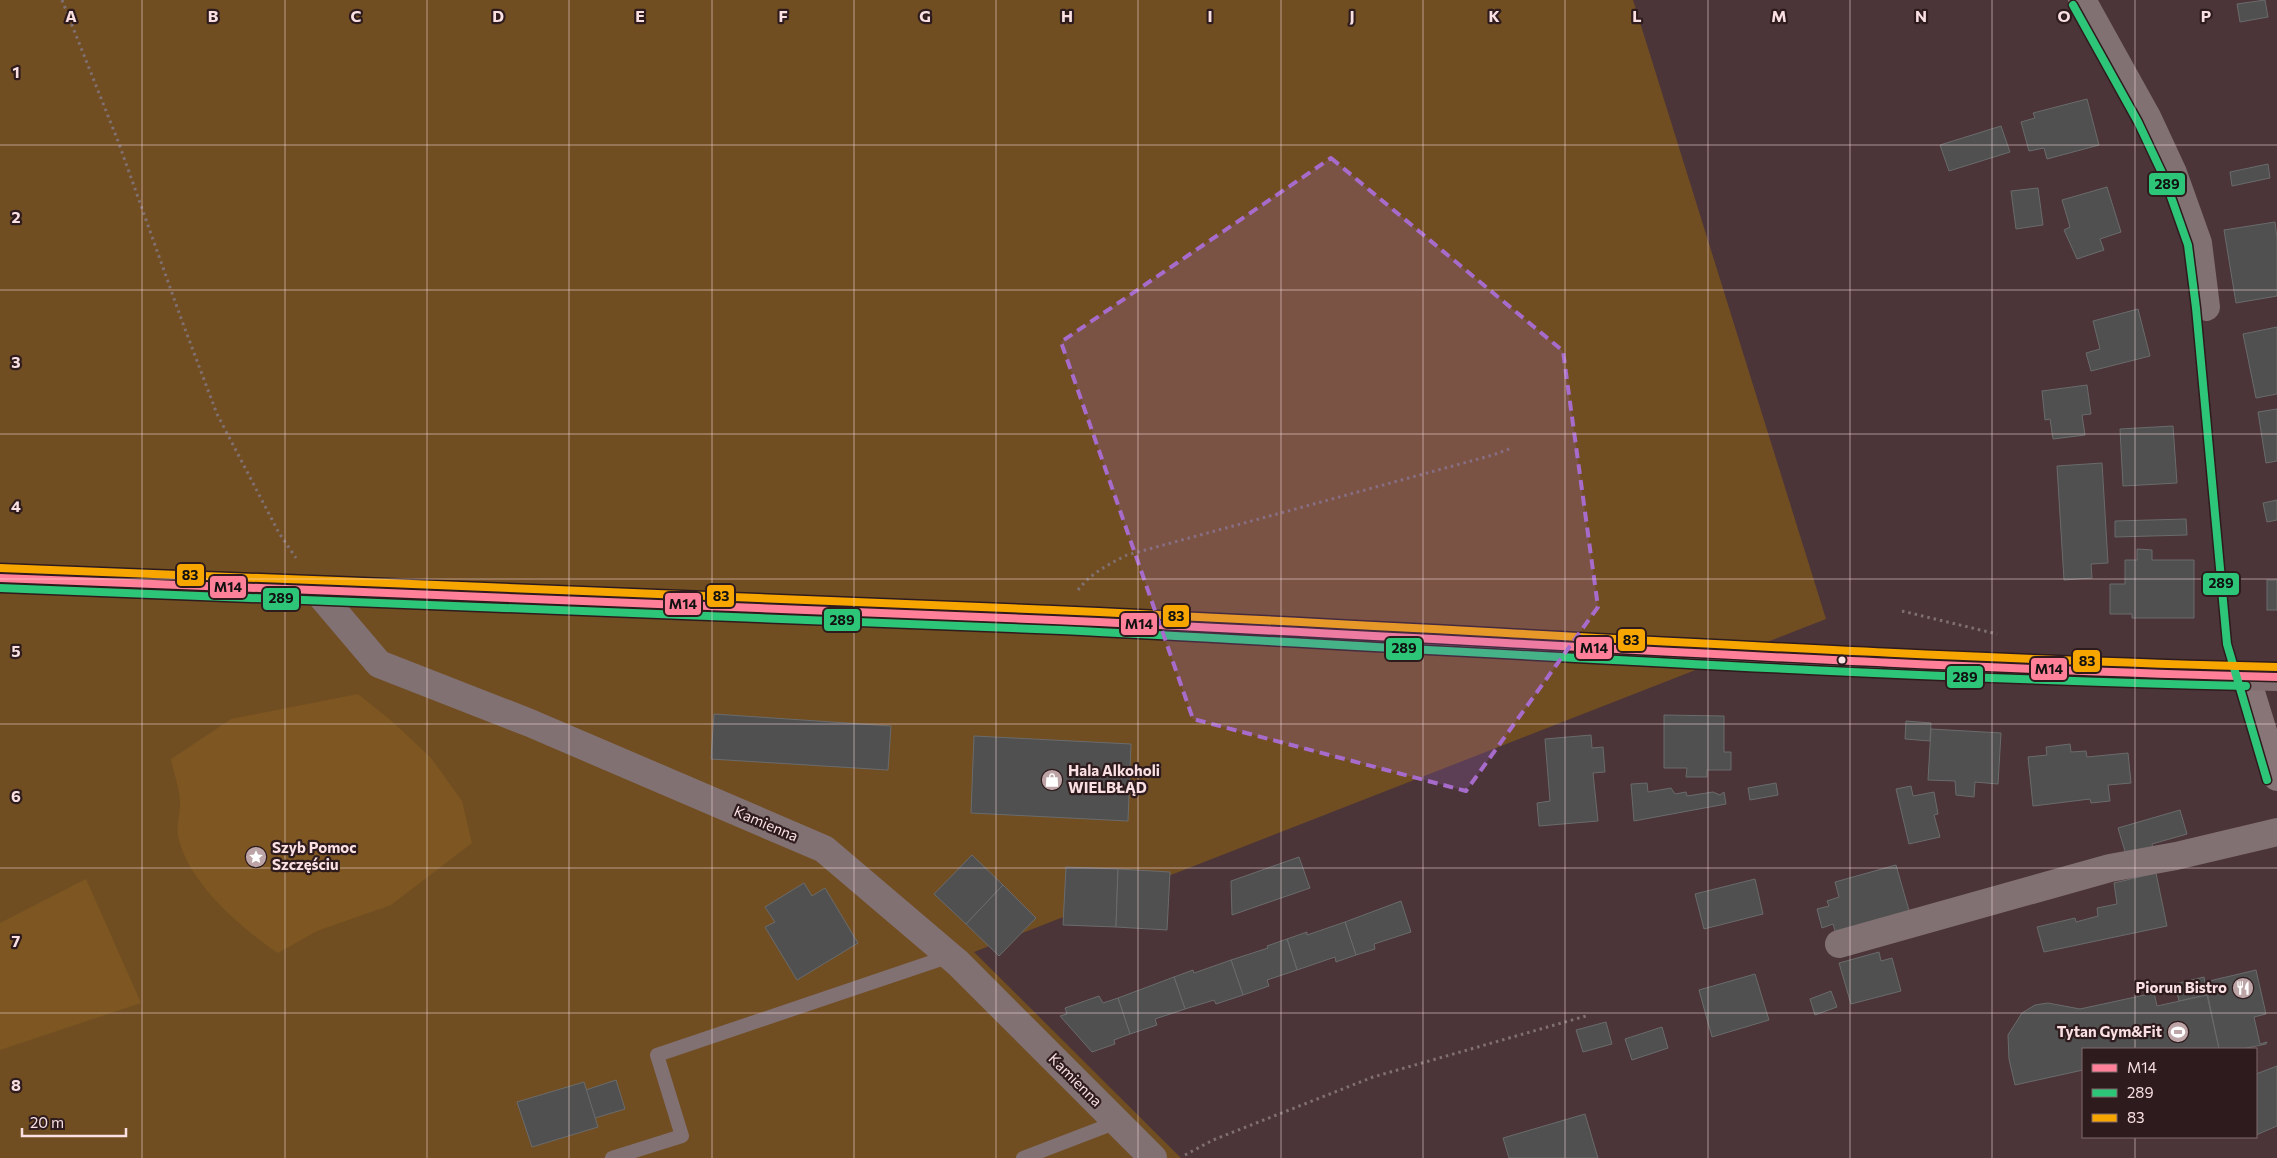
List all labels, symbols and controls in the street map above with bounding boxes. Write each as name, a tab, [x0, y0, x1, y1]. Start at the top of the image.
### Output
text: A	[65, 6, 77, 25]
text: B	[208, 6, 219, 25]
text: C	[351, 6, 362, 25]
text: D	[492, 6, 504, 25]
text: E	[635, 6, 645, 25]
text: F	[778, 6, 788, 25]
text: G	[919, 6, 931, 25]
text: H	[1061, 6, 1073, 25]
text: I	[1207, 6, 1213, 25]
text: J	[1349, 6, 1355, 25]
text: K	[1488, 6, 1500, 25]
text: L	[1632, 6, 1642, 25]
text: M	[1771, 6, 1787, 25]
text: N	[1915, 6, 1927, 25]
text: O	[2057, 6, 2071, 25]
text: P	[2201, 6, 2211, 25]
text: 1	[12, 62, 20, 81]
line badge: 289	[2148, 172, 2186, 196]
text: 289	[2154, 175, 2180, 192]
text: 2	[11, 207, 21, 226]
text: 3	[11, 352, 21, 371]
text: 4	[11, 496, 21, 515]
line badge: 83	[176, 563, 205, 587]
text: 83	[182, 566, 198, 583]
line badge: 289	[2202, 572, 2240, 596]
text: 289	[2208, 574, 2234, 591]
line badge: M14	[209, 575, 247, 599]
text: M14	[214, 578, 243, 595]
line badge: 83	[706, 584, 735, 608]
line badge: 289	[262, 587, 300, 611]
text: 83	[713, 587, 729, 604]
text: 289	[268, 589, 294, 606]
line badge: M14	[664, 592, 702, 616]
text: M14	[669, 595, 698, 612]
line badge: 83	[1162, 604, 1190, 628]
text: 83	[1168, 607, 1184, 624]
line badge: 289	[823, 608, 861, 632]
text: 289	[829, 611, 855, 628]
line badge: M14	[1120, 612, 1158, 636]
text: M14	[1125, 615, 1154, 632]
line badge: 83	[1617, 628, 1646, 652]
text: 83	[1623, 631, 1639, 648]
line badge: M14	[1575, 636, 1613, 660]
line badge: 289	[1385, 637, 1423, 661]
text: 289	[1391, 639, 1417, 656]
text: M14	[1580, 639, 1609, 656]
text: 5	[11, 641, 21, 660]
line badge: 83	[2072, 649, 2101, 673]
text: 83	[2079, 652, 2095, 669]
unlabelled marker	[1837, 655, 1847, 665]
line badge: M14	[2030, 657, 2068, 681]
text: M14	[2035, 660, 2064, 677]
line badge: 289	[1946, 665, 1984, 689]
text: 289	[1952, 668, 1978, 685]
place label: Hala Alkoholi WIELBŁĄD	[1068, 761, 1160, 796]
shop icon: Hala Alkoholi WIELBŁĄD	[1040, 768, 1064, 792]
text: 6	[11, 786, 21, 805]
street label: Kamienna	[732, 802, 801, 845]
place label: Szyb Pomoc Szczęściu	[272, 838, 357, 873]
place icon: Szyb Pomoc Szczęściu	[244, 845, 268, 869]
text: 7	[12, 931, 21, 950]
restaurant icon: Piorun Bistro	[2231, 976, 2255, 1000]
place label: Piorun Bistro	[2136, 978, 2227, 996]
sports icon: Tytan Gym&Fit	[2166, 1020, 2190, 1044]
place label: Tytan Gym&Fit	[2057, 1022, 2162, 1040]
legend	[2082, 1048, 2257, 1138]
street label: Kamienna	[1045, 1049, 1106, 1110]
text: M14	[2127, 1058, 2157, 1076]
text: 8	[11, 1075, 21, 1094]
text: 289	[2127, 1083, 2154, 1101]
scale bar	[22, 1106, 126, 1138]
text: 83	[2127, 1108, 2145, 1126]
text: 20 m	[30, 1113, 64, 1131]

